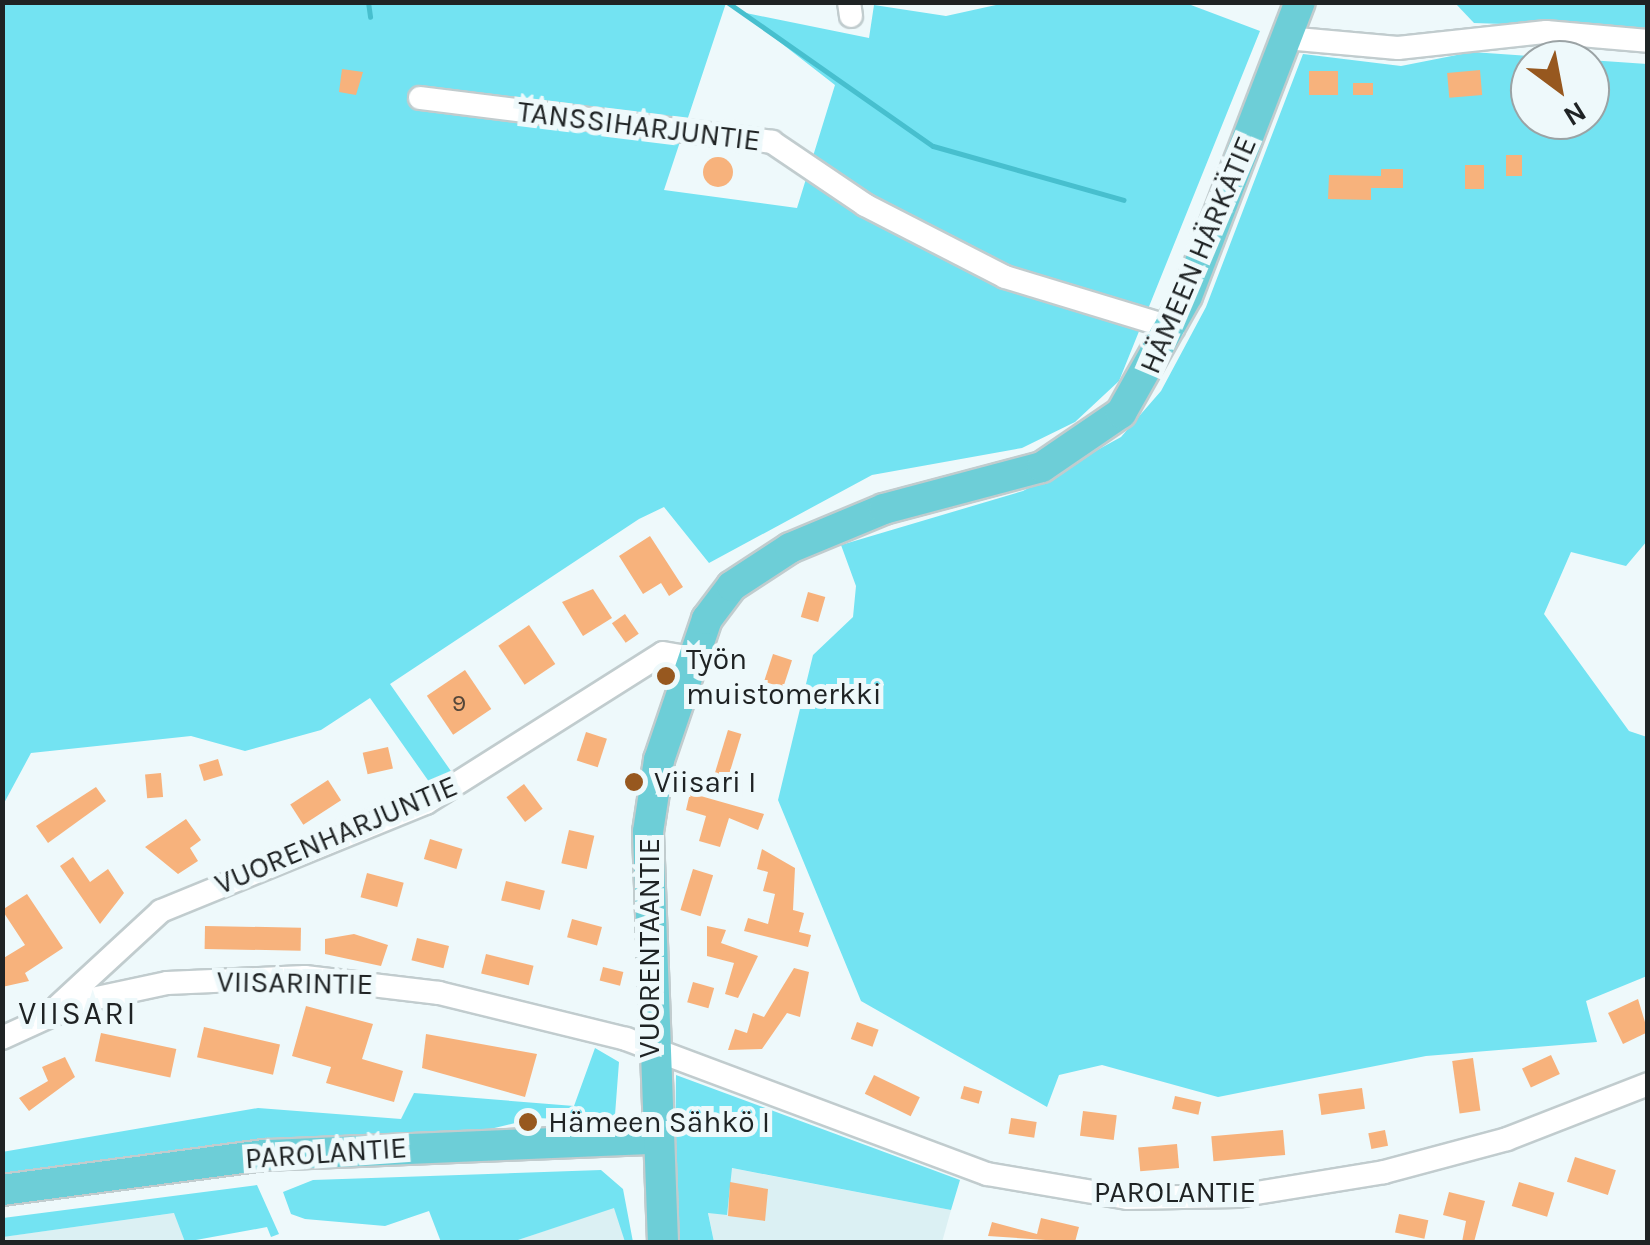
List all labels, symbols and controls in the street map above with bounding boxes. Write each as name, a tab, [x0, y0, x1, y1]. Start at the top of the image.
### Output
north arrow	[1510, 40, 1610, 140]
street label: TANSSIHARJUNTIE	[516, 93, 762, 159]
text: N	[1558, 95, 1592, 133]
street label: HÄMEEN HÄRKÄTIE	[1132, 131, 1264, 379]
place label: Työn muistomerkki	[686, 641, 882, 712]
marker: Työn muistomerkki	[655, 665, 677, 687]
house number: 9	[452, 688, 466, 718]
place label: Viisari I	[654, 764, 756, 800]
street label: VUORENHARJUNTIE	[209, 768, 463, 902]
marker: Viisari I	[623, 771, 645, 793]
street label: VUORENTAANTIE	[631, 838, 667, 1058]
street label: VIISARINTIE	[216, 964, 374, 1002]
district label: VIISARI	[18, 995, 138, 1033]
place label: Hämeen Sähkö I	[548, 1104, 770, 1140]
marker: Hämeen Sähkö I	[517, 1111, 539, 1133]
street label: PAROLANTIE	[244, 1129, 408, 1177]
street label: PAROLANTIE	[1094, 1174, 1256, 1210]

